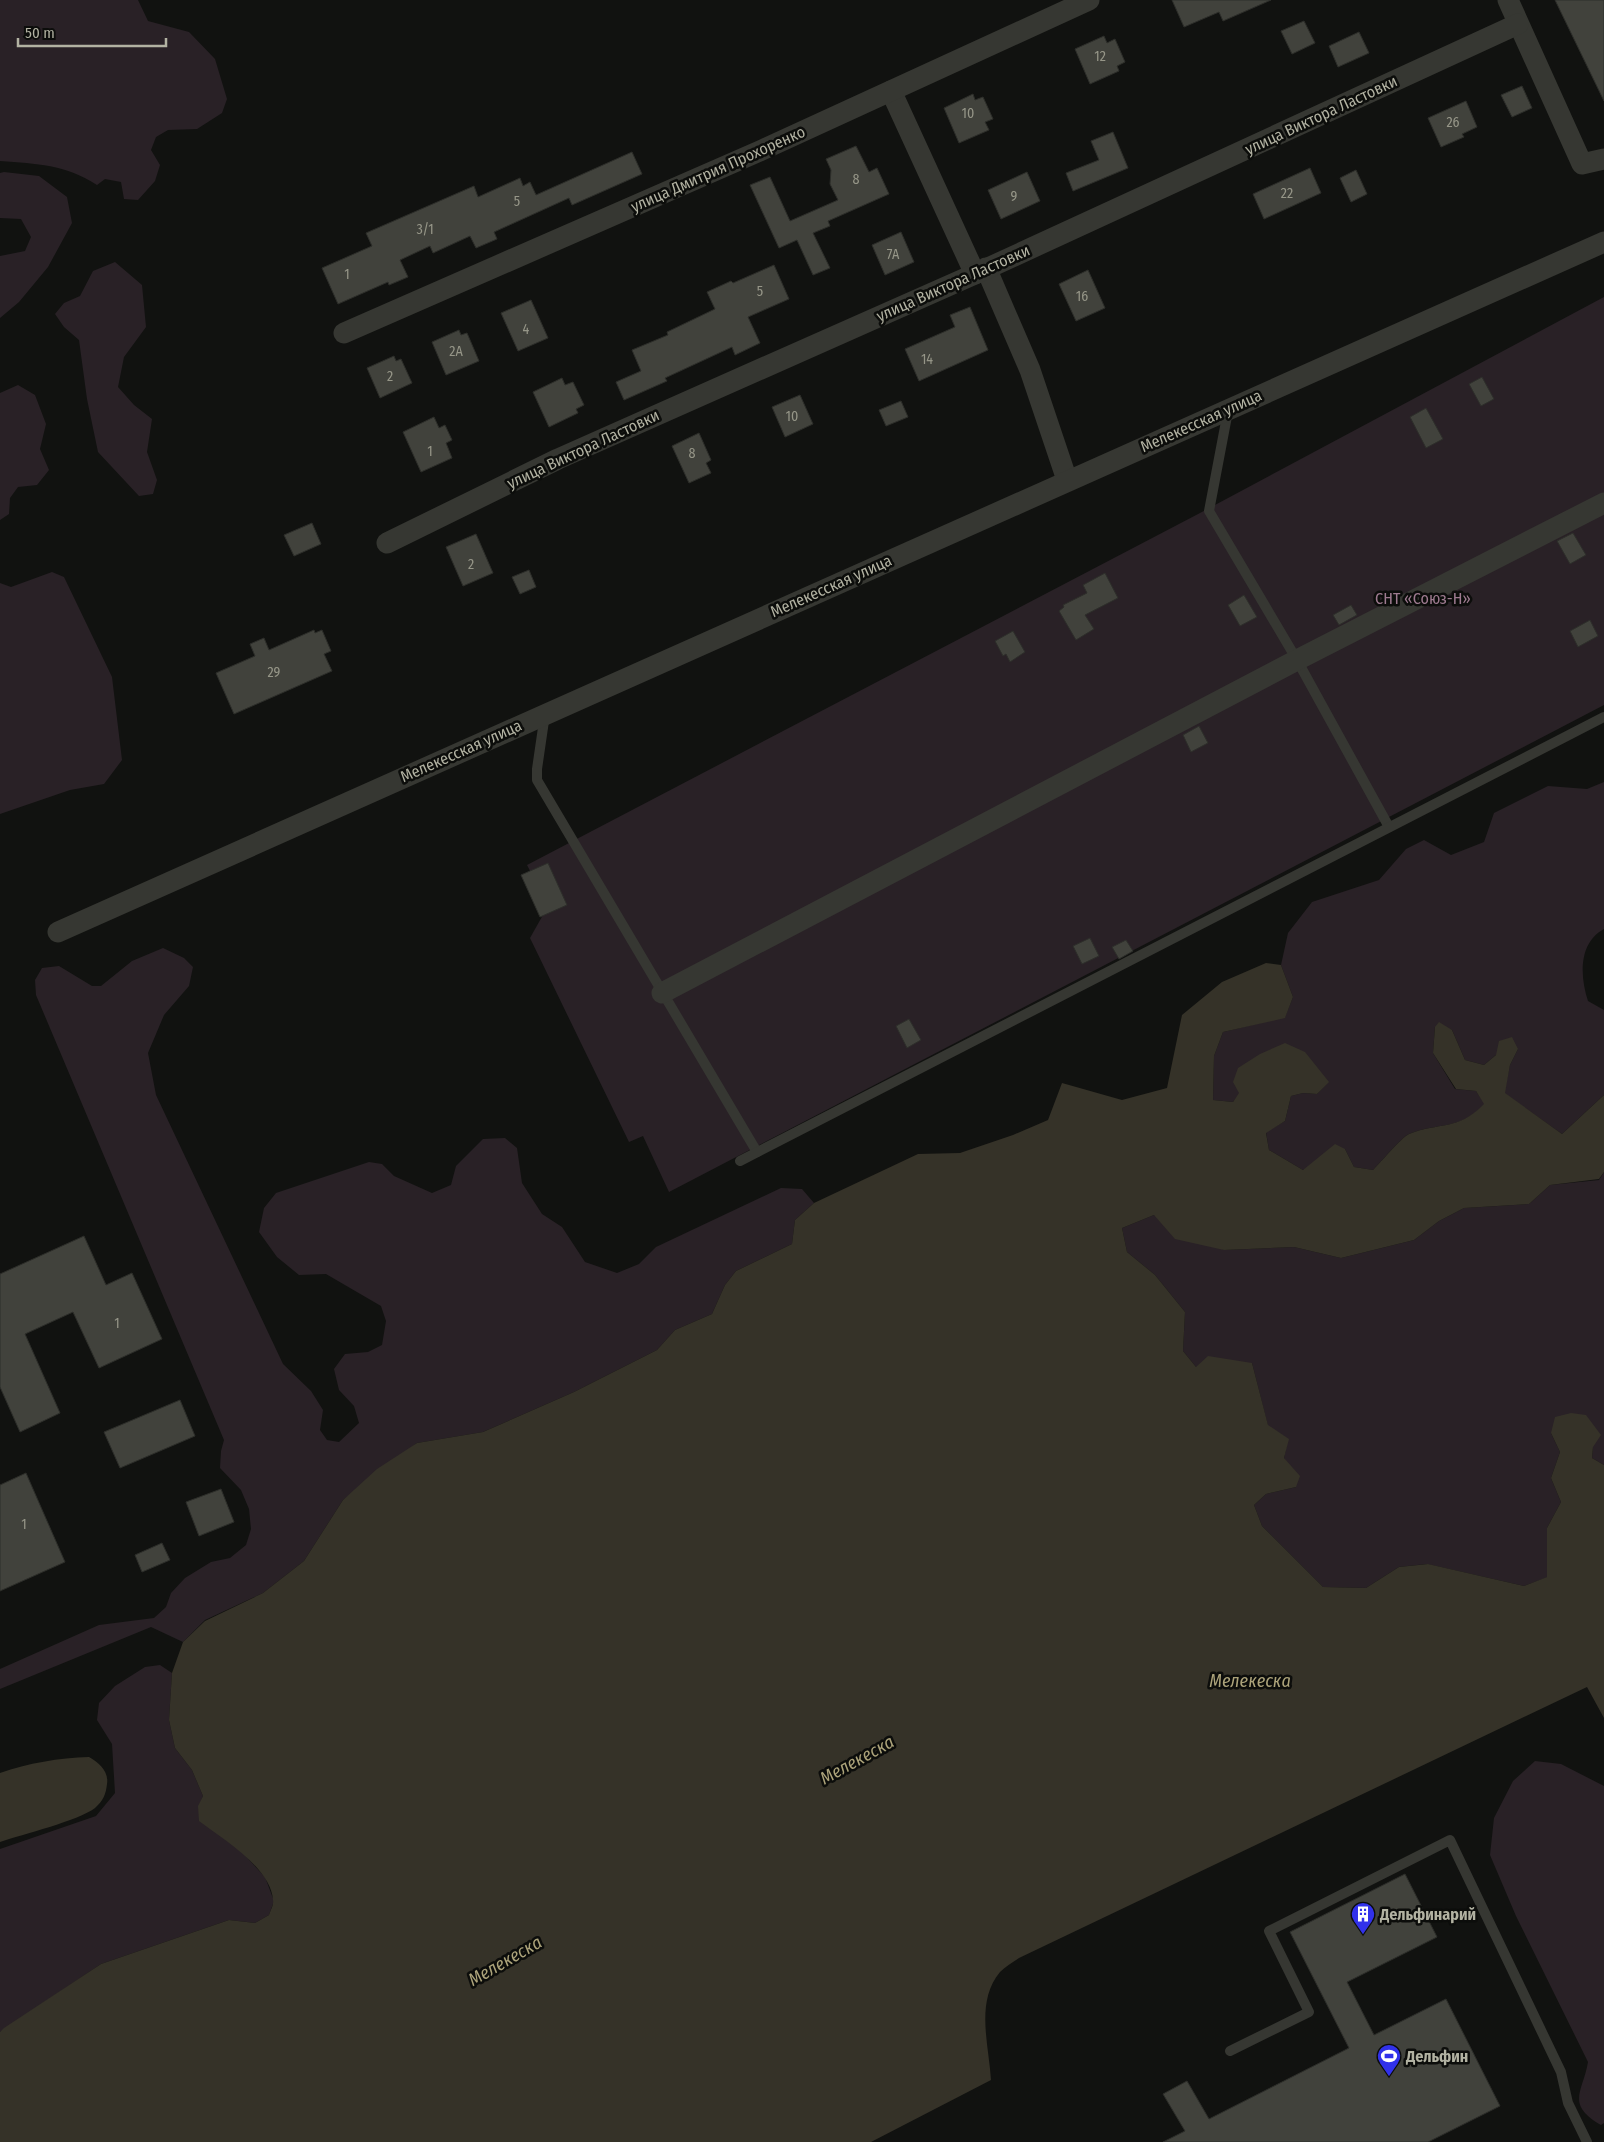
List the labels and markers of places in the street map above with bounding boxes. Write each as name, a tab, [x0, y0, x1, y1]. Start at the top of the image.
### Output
building icon: Дельфинарий	[1350, 1901, 1376, 1935]
place label: Дельфинарий	[1379, 1905, 1476, 1924]
sports icon: Дельфин	[1376, 2043, 1402, 2077]
place label: Дельфин	[1405, 2047, 1468, 2066]

